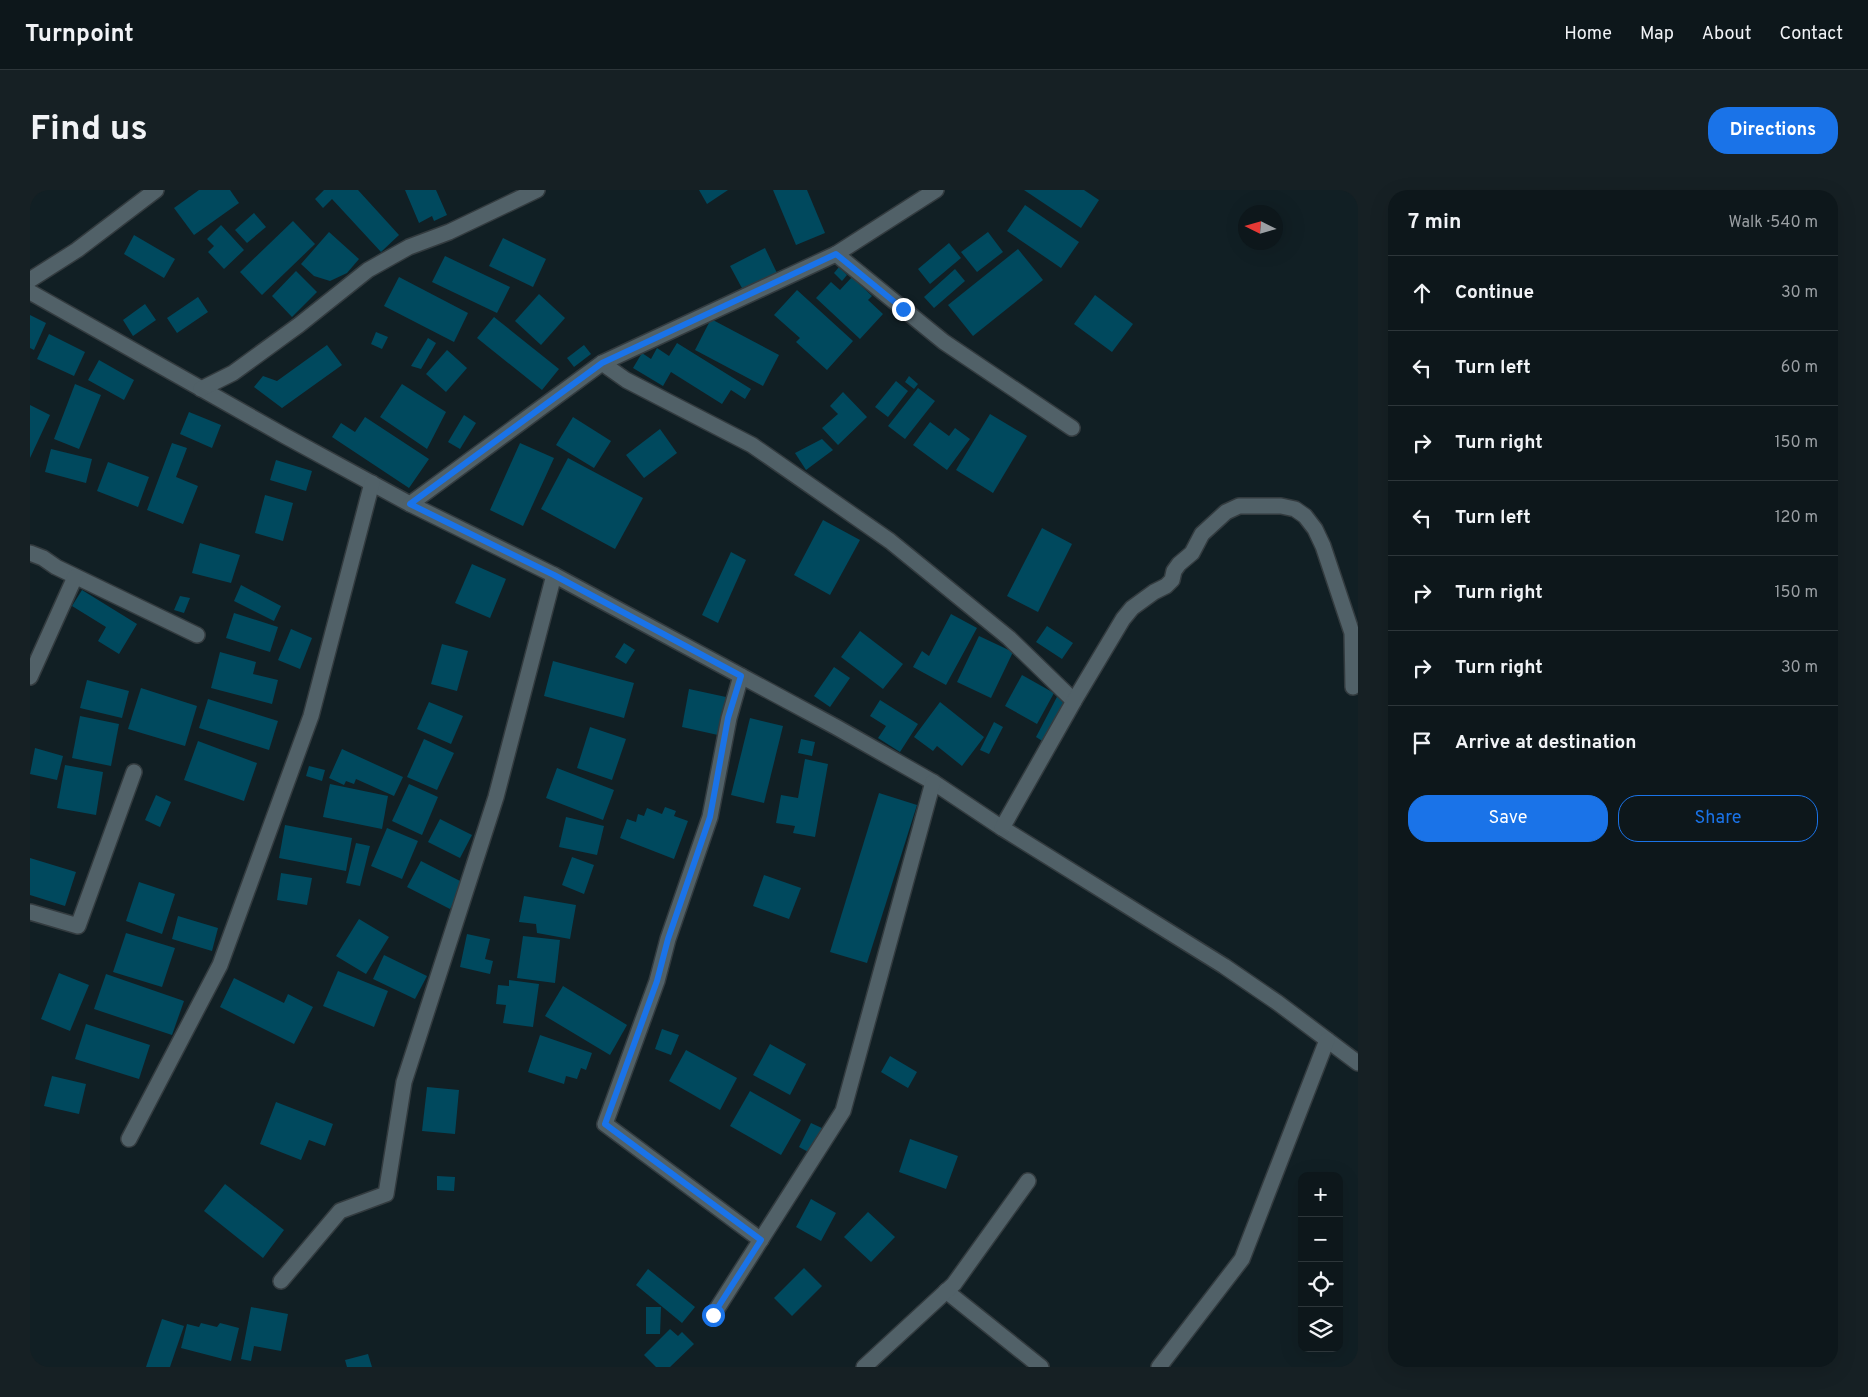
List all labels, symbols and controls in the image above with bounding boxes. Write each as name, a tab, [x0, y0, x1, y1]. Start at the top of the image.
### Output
text: Turnpoint	[25, 20, 134, 50]
text: Home	[1564, 23, 1612, 46]
text: Map	[1640, 23, 1674, 46]
text: About	[1702, 23, 1751, 46]
text: Contact	[1779, 23, 1843, 46]
button: Directions	[1708, 107, 1838, 154]
text: Find us	[30, 108, 148, 152]
north arrow	[1238, 205, 1283, 250]
text: 7 min	[1408, 209, 1461, 236]
text: Walk · 540 m	[1729, 213, 1818, 233]
icon: ahead	[1408, 279, 1436, 307]
text: Continue	[1455, 281, 1534, 305]
text: 30 m	[1781, 283, 1818, 303]
route end	[892, 298, 915, 321]
icon: left	[1408, 354, 1436, 382]
text: Turn left	[1455, 356, 1531, 380]
text: 60 m	[1781, 358, 1818, 378]
icon: right	[1408, 429, 1436, 457]
text: Turn right	[1455, 431, 1543, 455]
text: 150 m	[1775, 433, 1818, 453]
icon: left	[1408, 504, 1436, 532]
text: Turn left	[1455, 506, 1531, 530]
text: 120 m	[1775, 508, 1818, 528]
icon: right	[1408, 579, 1436, 607]
text: Turn right	[1455, 581, 1543, 605]
text: 150 m	[1775, 583, 1818, 603]
icon: right	[1408, 654, 1436, 682]
text: Turn right	[1455, 656, 1543, 680]
text: 30 m	[1781, 658, 1818, 678]
icon: arrive	[1408, 729, 1436, 757]
text: Arrive at destination	[1455, 731, 1636, 755]
button: Save	[1408, 795, 1608, 842]
button: Share	[1618, 795, 1818, 842]
map controls	[1298, 1172, 1343, 1352]
button: +	[1298, 1172, 1343, 1217]
button: −	[1298, 1217, 1343, 1262]
button: locate	[1298, 1262, 1343, 1307]
route start	[702, 1304, 725, 1327]
button: layers	[1298, 1307, 1343, 1352]

